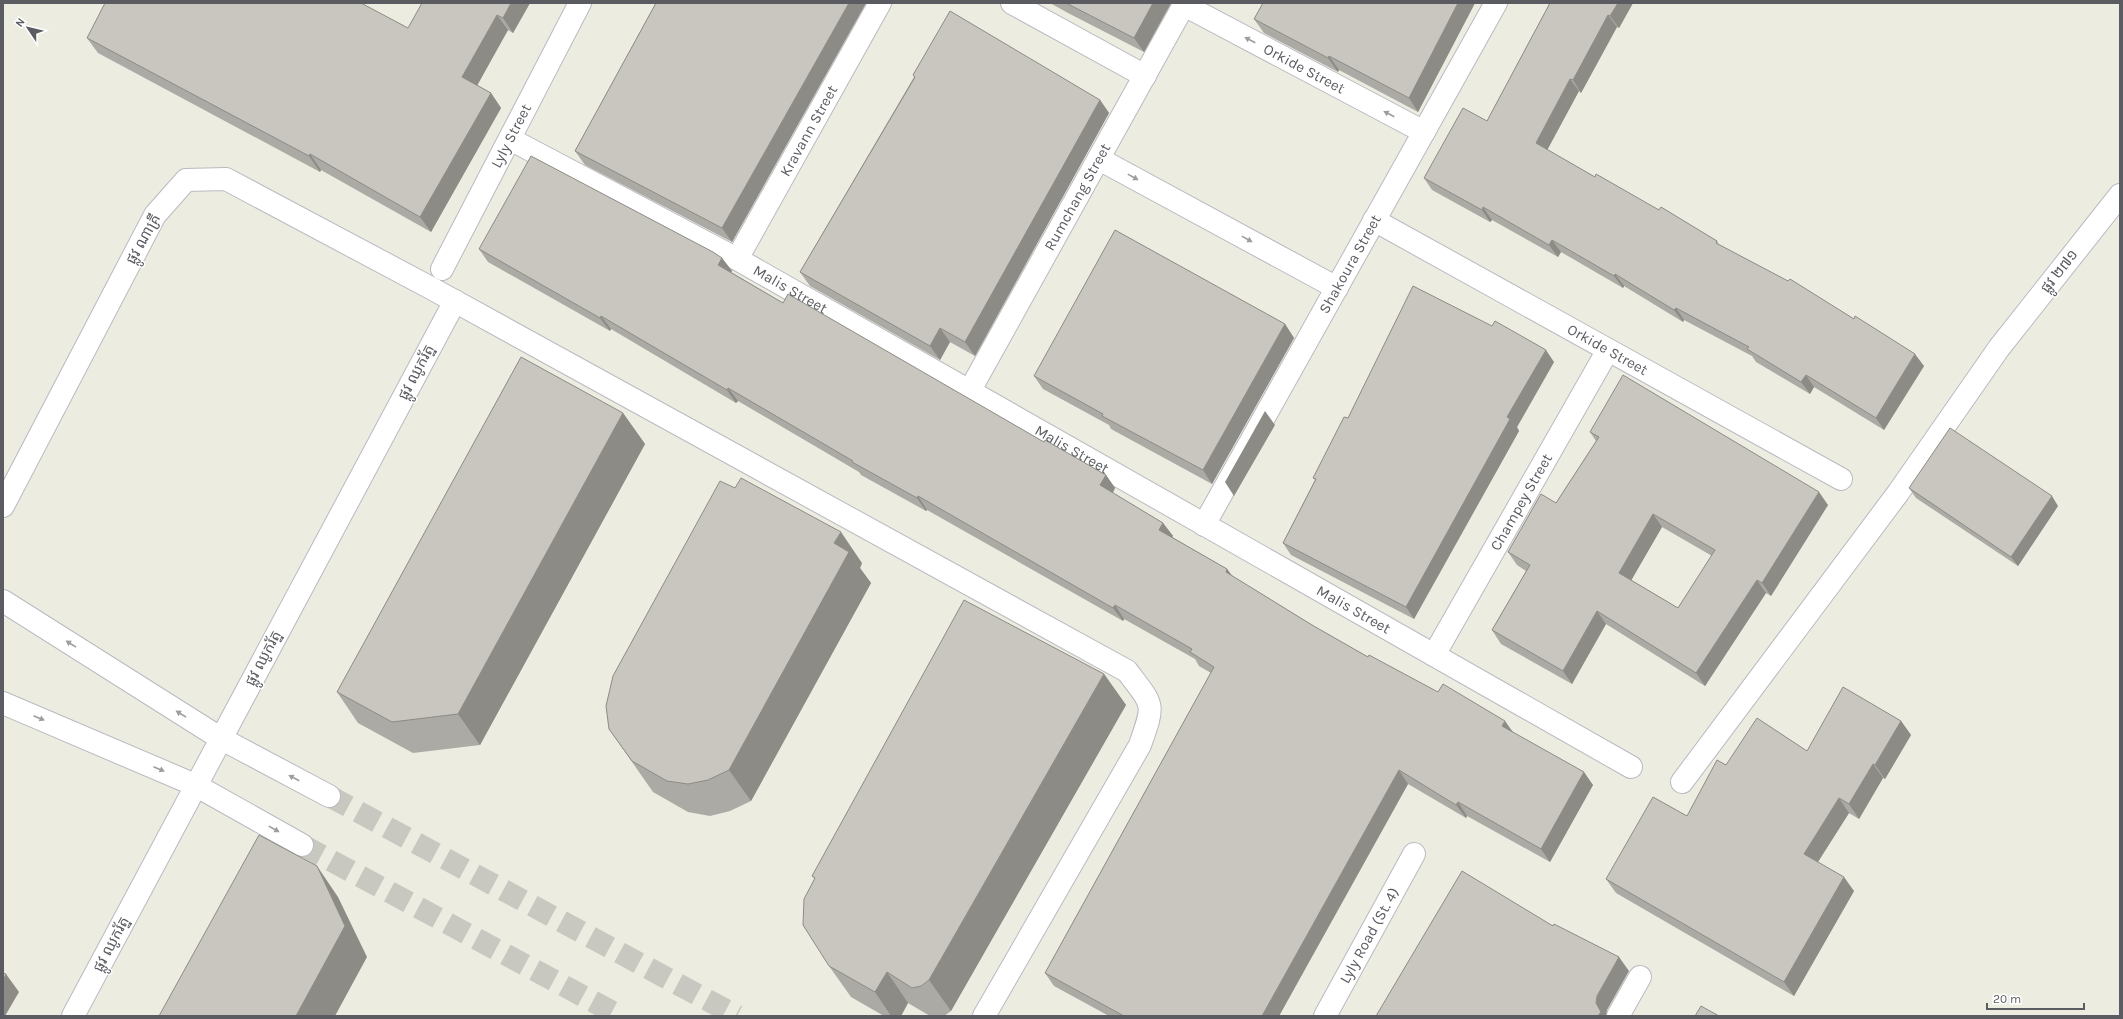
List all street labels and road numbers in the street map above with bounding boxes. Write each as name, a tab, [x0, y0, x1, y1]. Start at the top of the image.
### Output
street label: Orkide Street	[1260, 40, 1348, 98]
street label: Kravann Street	[776, 82, 841, 179]
street label: Lyly Street	[487, 101, 535, 171]
street label: Rumchang Street	[1040, 140, 1114, 254]
street label: ផ្លូវ ណាគ្រី	[122, 211, 168, 269]
street label: Shakoura Street	[1315, 211, 1385, 317]
street label: ផ្លូវ ២៧១	[2036, 246, 2085, 299]
street label: Malis Street	[750, 261, 831, 318]
street label: Orkide Street	[1564, 320, 1651, 379]
street label: ផ្លូវ ឈូករ័ត្ន	[394, 341, 442, 405]
street label: Malis Street	[1032, 421, 1112, 478]
street label: Champey Street	[1486, 450, 1556, 554]
street label: Malis Street	[1313, 581, 1394, 638]
street label: ផ្លូវ ឈូករ័ត្ន	[241, 627, 289, 691]
street label: Lyly Road (St. 4)	[1336, 884, 1403, 986]
street label: ផ្លូវ ឈូករ័ត្ន	[89, 913, 137, 977]

